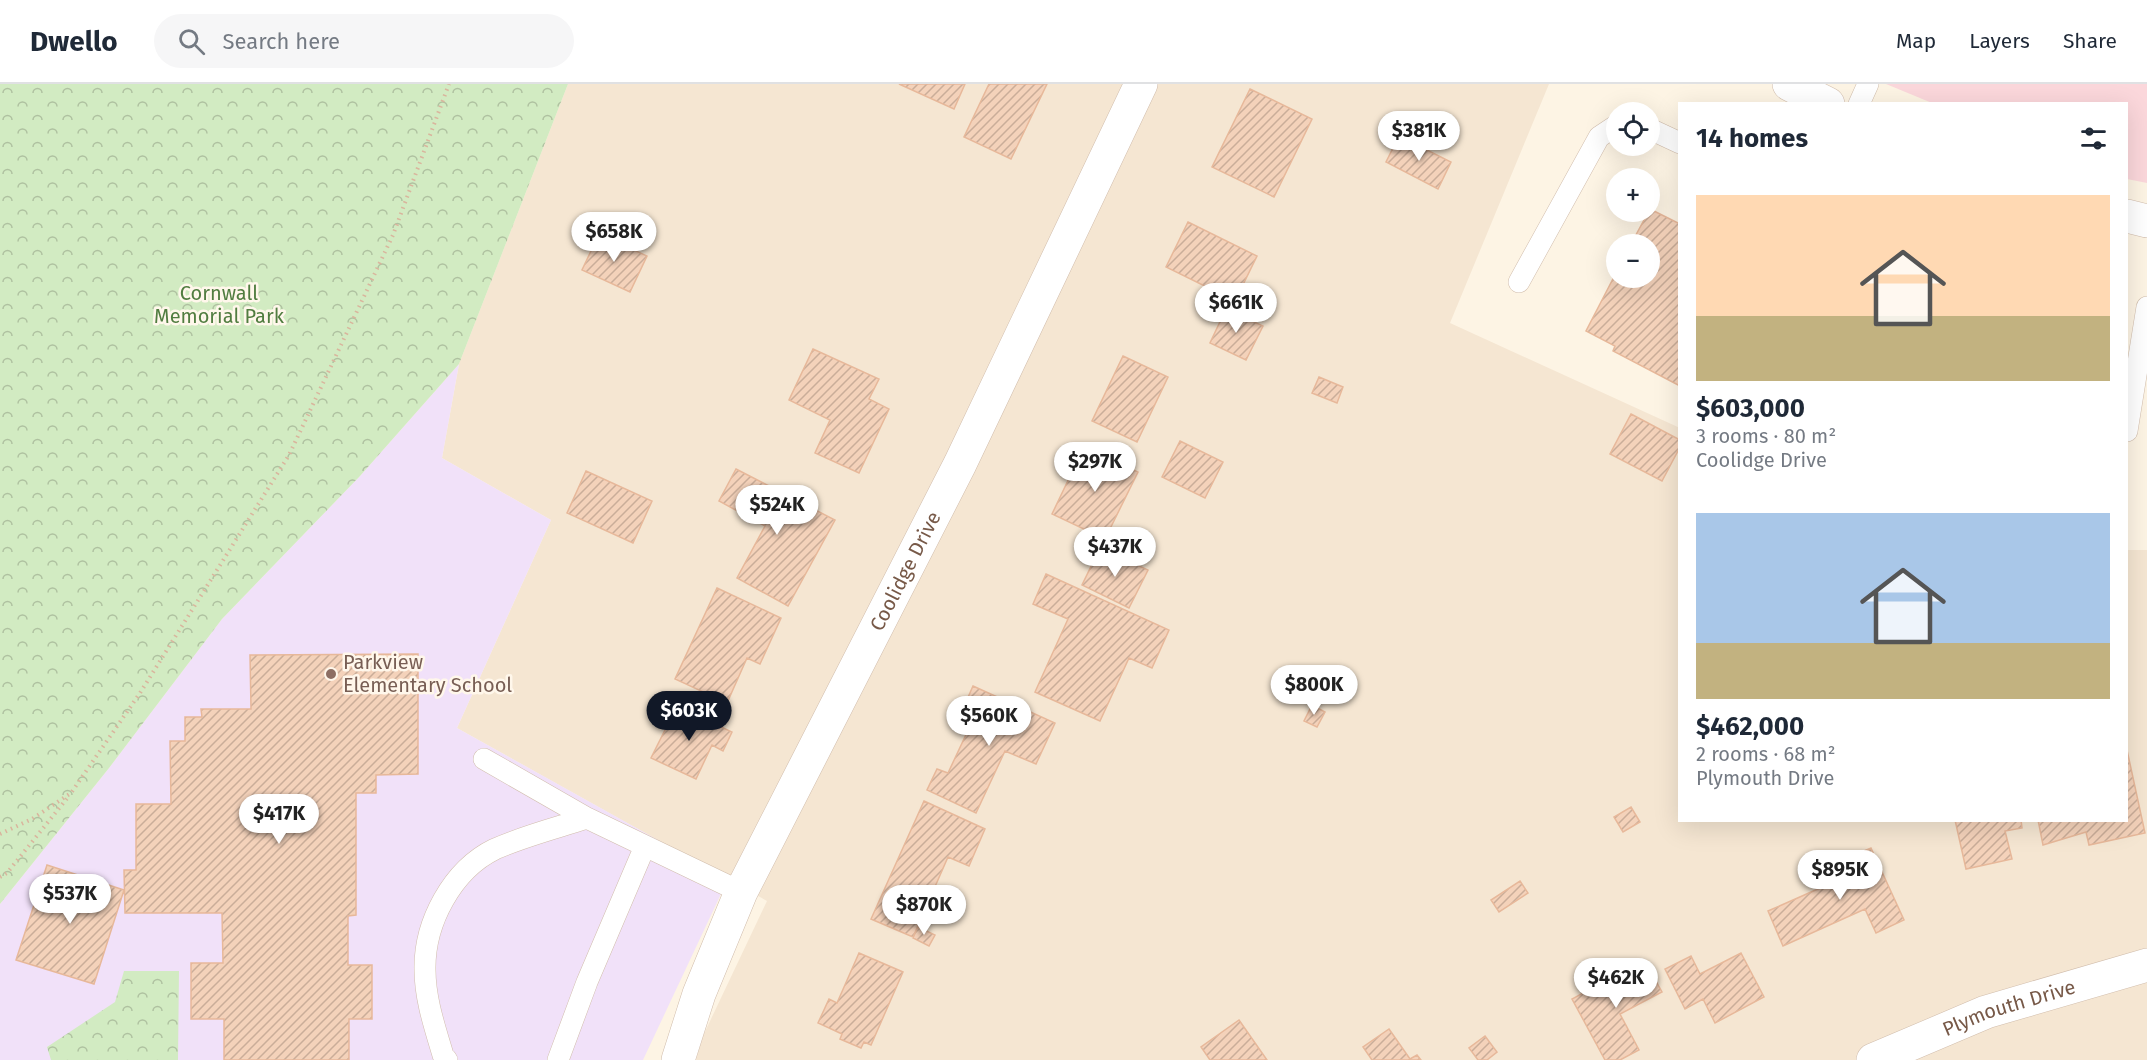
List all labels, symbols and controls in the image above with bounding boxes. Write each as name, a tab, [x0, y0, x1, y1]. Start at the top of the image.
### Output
search box	[154, 14, 574, 68]
text: Dwello	[30, 25, 118, 58]
icon: search	[175, 25, 208, 58]
text: Search here	[223, 28, 340, 55]
text: Map	[1896, 28, 1936, 54]
text: Layers	[1969, 28, 2030, 54]
text: Share	[2063, 28, 2117, 54]
map controls	[1606, 102, 1660, 288]
button: locate	[1606, 102, 1660, 156]
pin: $381K	[1377, 111, 1461, 162]
text: $381K	[1392, 118, 1446, 142]
icon: filters	[2077, 122, 2110, 155]
text: 14 homes	[1696, 123, 1808, 154]
button: +	[1606, 168, 1660, 222]
pin: $658K	[572, 212, 656, 263]
text: $658K	[585, 219, 643, 243]
button: −	[1606, 234, 1660, 288]
icon: home	[1849, 234, 1957, 342]
park label: Cornwall Memorial Park	[154, 281, 285, 328]
pin: $661K	[1194, 283, 1278, 334]
text: $661K	[1209, 290, 1263, 314]
text: $603,000	[1696, 393, 1805, 424]
text: 3 rooms · 80 m²	[1696, 424, 1836, 448]
pin: $297K	[1053, 442, 1137, 493]
text: Coolidge Drive	[1696, 448, 1827, 472]
text: $297K	[1068, 449, 1122, 473]
pin: $524K	[735, 485, 819, 536]
text: $524K	[749, 492, 805, 516]
street label: Coolidge Drive	[865, 507, 946, 635]
pin: $437K	[1073, 527, 1157, 578]
text: $437K	[1088, 534, 1142, 558]
icon: home	[1849, 552, 1957, 660]
place label: Parkview Elementary School	[343, 650, 512, 697]
pin: $800K	[1272, 665, 1356, 716]
marker: Parkview Elementary School	[324, 667, 338, 681]
text: $800K	[1285, 672, 1343, 696]
pin: $603K	[647, 691, 731, 742]
pin: $560K	[947, 696, 1031, 747]
text: $603K	[661, 698, 717, 722]
text: $560K	[960, 703, 1018, 727]
text: $462,000	[1696, 711, 1804, 742]
text: 2 rooms · 68 m²	[1696, 742, 1836, 766]
text: Plymouth Drive	[1696, 766, 1835, 790]
pin: $417K	[237, 794, 321, 845]
text: $417K	[253, 801, 305, 825]
pin: $895K	[1798, 850, 1882, 901]
text: $895K	[1812, 857, 1868, 881]
pin: $537K	[28, 874, 112, 925]
text: $537K	[43, 881, 97, 905]
pin: $870K	[882, 885, 966, 936]
text: $870K	[896, 892, 952, 916]
pin: $462K	[1574, 958, 1658, 1009]
text: $462K	[1588, 965, 1644, 989]
street label: Plymouth Drive	[1939, 975, 2078, 1041]

